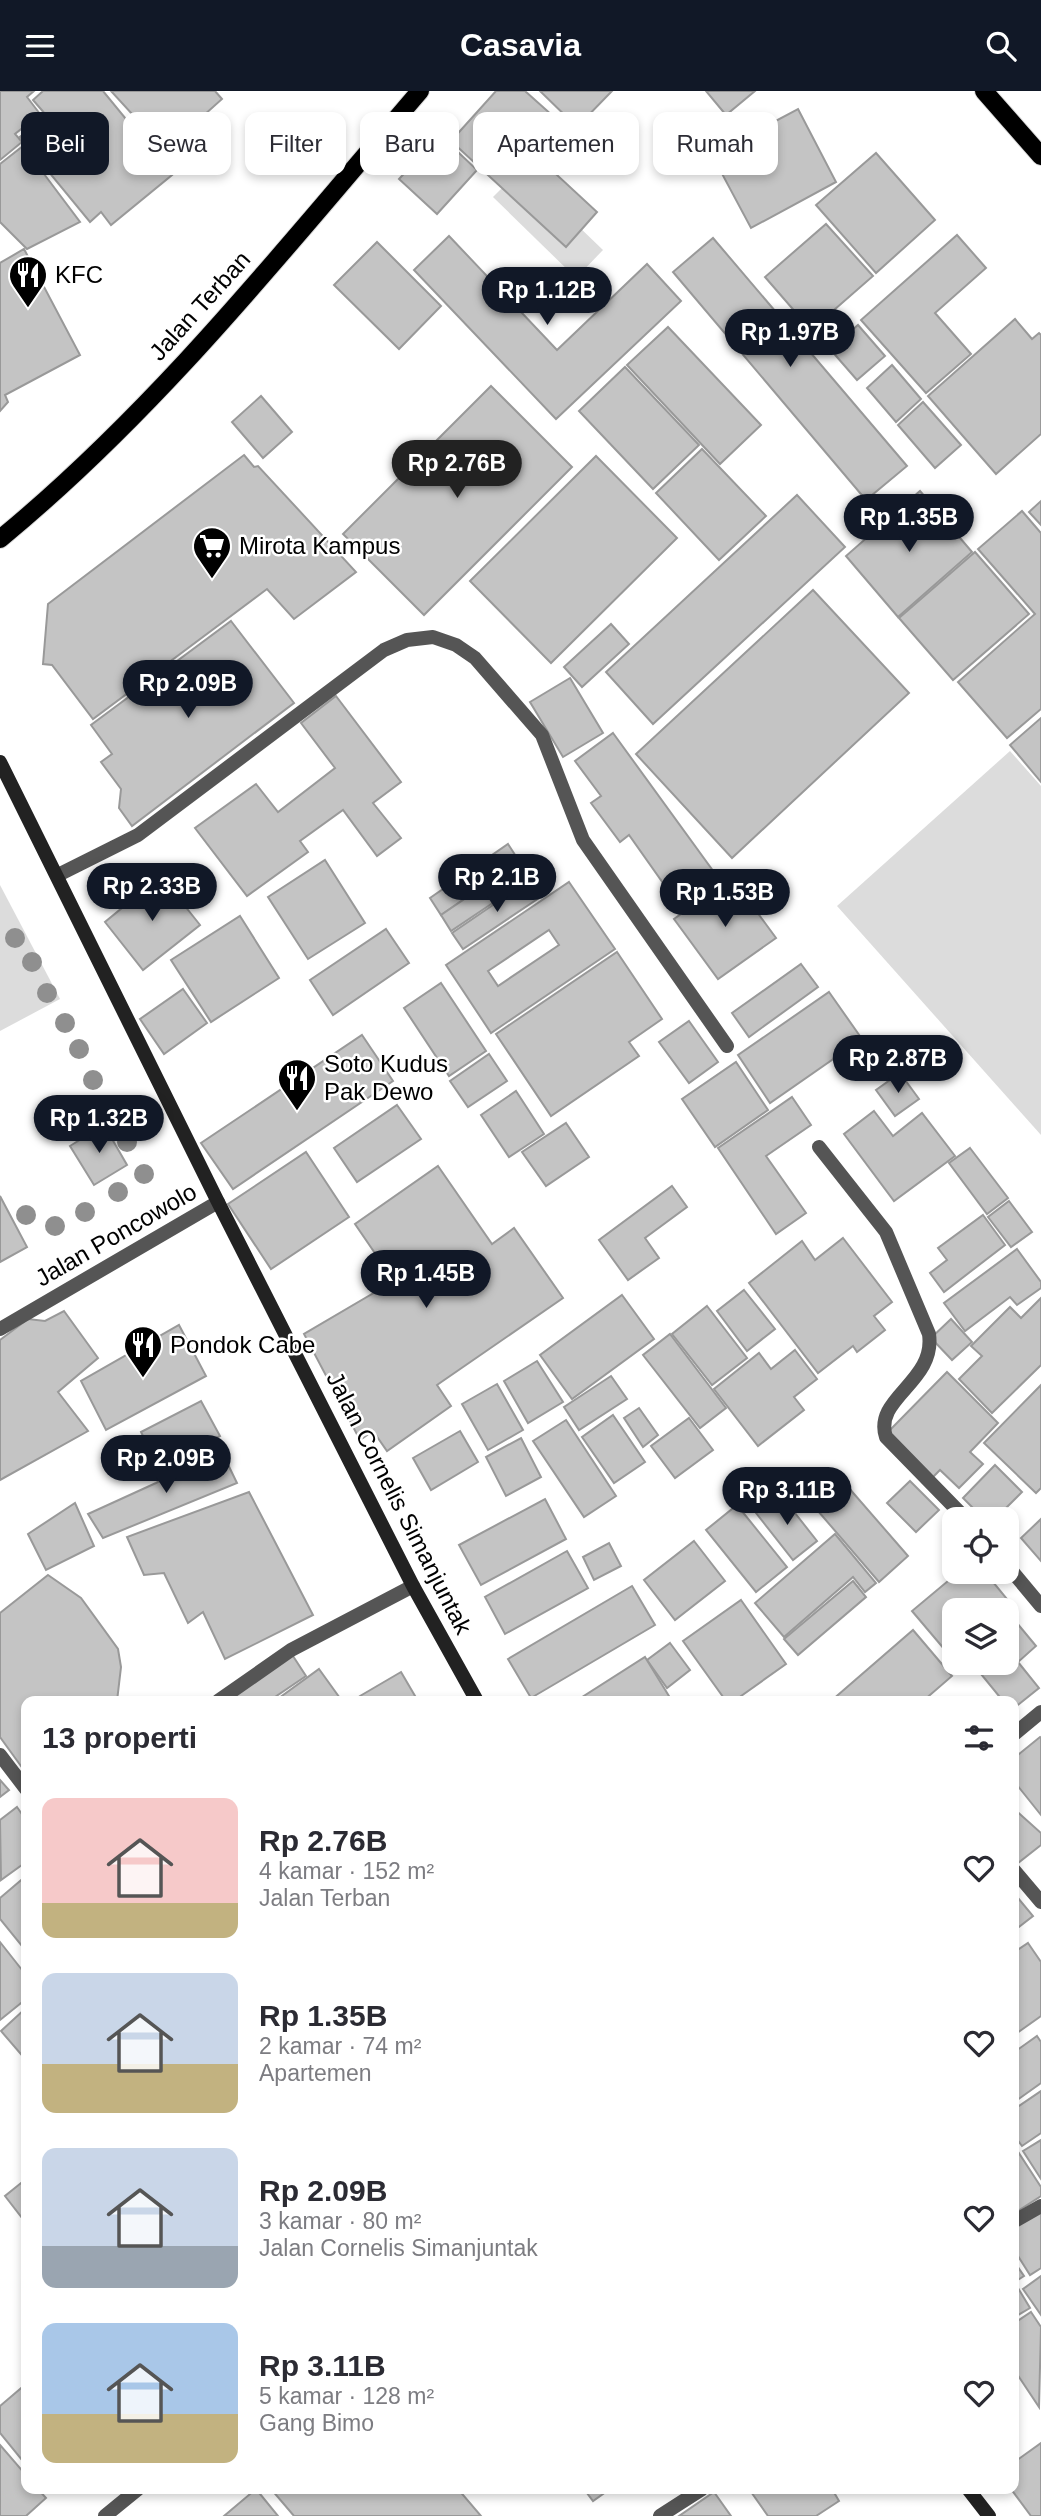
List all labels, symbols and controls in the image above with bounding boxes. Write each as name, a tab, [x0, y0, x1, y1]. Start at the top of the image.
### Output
icon: menu	[21, 27, 59, 65]
text: Casavia	[460, 27, 581, 63]
icon: search	[982, 27, 1020, 65]
chip: Beli	[21, 112, 109, 175]
chip: Sewa	[123, 112, 231, 175]
chip: Filter	[245, 112, 346, 175]
chip: Baru	[360, 112, 459, 175]
chip: Apartemen	[473, 112, 639, 175]
chip: Rumah	[653, 112, 778, 175]
street label: Jalan Terban	[144, 246, 255, 366]
restaurant icon: KFC	[7, 254, 49, 309]
place label: KFC	[55, 261, 103, 288]
pin: Rp 1.12B	[475, 267, 619, 327]
text: Rp 1.12B	[498, 277, 596, 303]
pin: Rp 1.97B	[718, 309, 862, 369]
text: Rp 1.97B	[741, 319, 839, 345]
pin: Rp 2.76B	[385, 441, 529, 500]
text: Rp 2.76B	[408, 450, 506, 476]
pin: Rp 1.35B	[837, 495, 981, 554]
text: Rp 1.35B	[860, 504, 958, 530]
supermarket icon: Mirota Kampus	[191, 525, 233, 580]
place label: Mirota Kampus	[239, 532, 400, 559]
pin: Rp 2.09B	[116, 661, 260, 720]
text: Rp 2.09B	[139, 670, 237, 696]
pin: Rp 2.1B	[432, 855, 562, 914]
pin: Rp 2.33B	[80, 863, 224, 923]
text: Rp 2.1B	[454, 864, 540, 890]
pin: Rp 1.53B	[653, 869, 797, 929]
text: Rp 2.33B	[103, 873, 201, 899]
text: Rp 1.53B	[676, 879, 774, 905]
pin: Rp 2.87B	[826, 1035, 970, 1095]
text: Rp 2.87B	[849, 1045, 947, 1071]
place label: Soto Kudus Pak Dewo	[324, 1050, 448, 1105]
restaurant icon: Soto Kudus Pak Dewo	[276, 1057, 318, 1112]
pin: Rp 1.32B	[27, 1095, 171, 1155]
text: Rp 1.32B	[50, 1105, 148, 1131]
street label: Jalan Poncowolo	[30, 1178, 201, 1292]
pin: Rp 1.45B	[354, 1251, 498, 1310]
text: Rp 1.45B	[377, 1260, 475, 1286]
restaurant icon: Pondok Cabe	[122, 1324, 164, 1379]
place label: Pondok Cabe	[170, 1331, 315, 1358]
street label: Jalan Cornelis Simanjuntak	[321, 1367, 478, 1639]
pin: Rp 2.09B	[94, 1435, 238, 1495]
text: Rp 2.09B	[117, 1445, 215, 1471]
pin: Rp 3.11B	[715, 1467, 859, 1527]
text: Rp 3.11B	[738, 1477, 836, 1503]
map controls	[942, 1507, 1019, 1675]
button: locate	[942, 1507, 1019, 1584]
button: layers	[942, 1598, 1019, 1675]
icon: filters	[960, 1719, 998, 1757]
text: 13 properti	[42, 1721, 197, 1754]
text: Rp 2.76B	[259, 1824, 387, 1857]
icon: home	[98, 1826, 182, 1910]
icon: heart	[960, 1849, 998, 1887]
text: 4 kamar · 152 m²	[259, 1858, 434, 1884]
text: Jalan Terban	[259, 1885, 390, 1911]
text: Rp 1.35B	[259, 1999, 387, 2032]
icon: home	[98, 2001, 182, 2085]
icon: heart	[960, 2024, 998, 2062]
text: 2 kamar · 74 m²	[259, 2033, 421, 2059]
text: Apartemen	[259, 2060, 372, 2086]
text: Rp 2.09B	[259, 2174, 387, 2207]
icon: home	[98, 2176, 182, 2260]
icon: heart	[960, 2199, 998, 2237]
text: 3 kamar · 80 m²	[259, 2208, 421, 2234]
text: Jalan Cornelis Simanjuntak	[259, 2235, 538, 2261]
text: Rp 3.11B	[259, 2349, 386, 2382]
icon: home	[98, 2351, 182, 2435]
icon: heart	[960, 2374, 998, 2412]
text: 5 kamar · 128 m²	[259, 2383, 434, 2409]
text: Gang Bimo	[259, 2410, 374, 2436]

